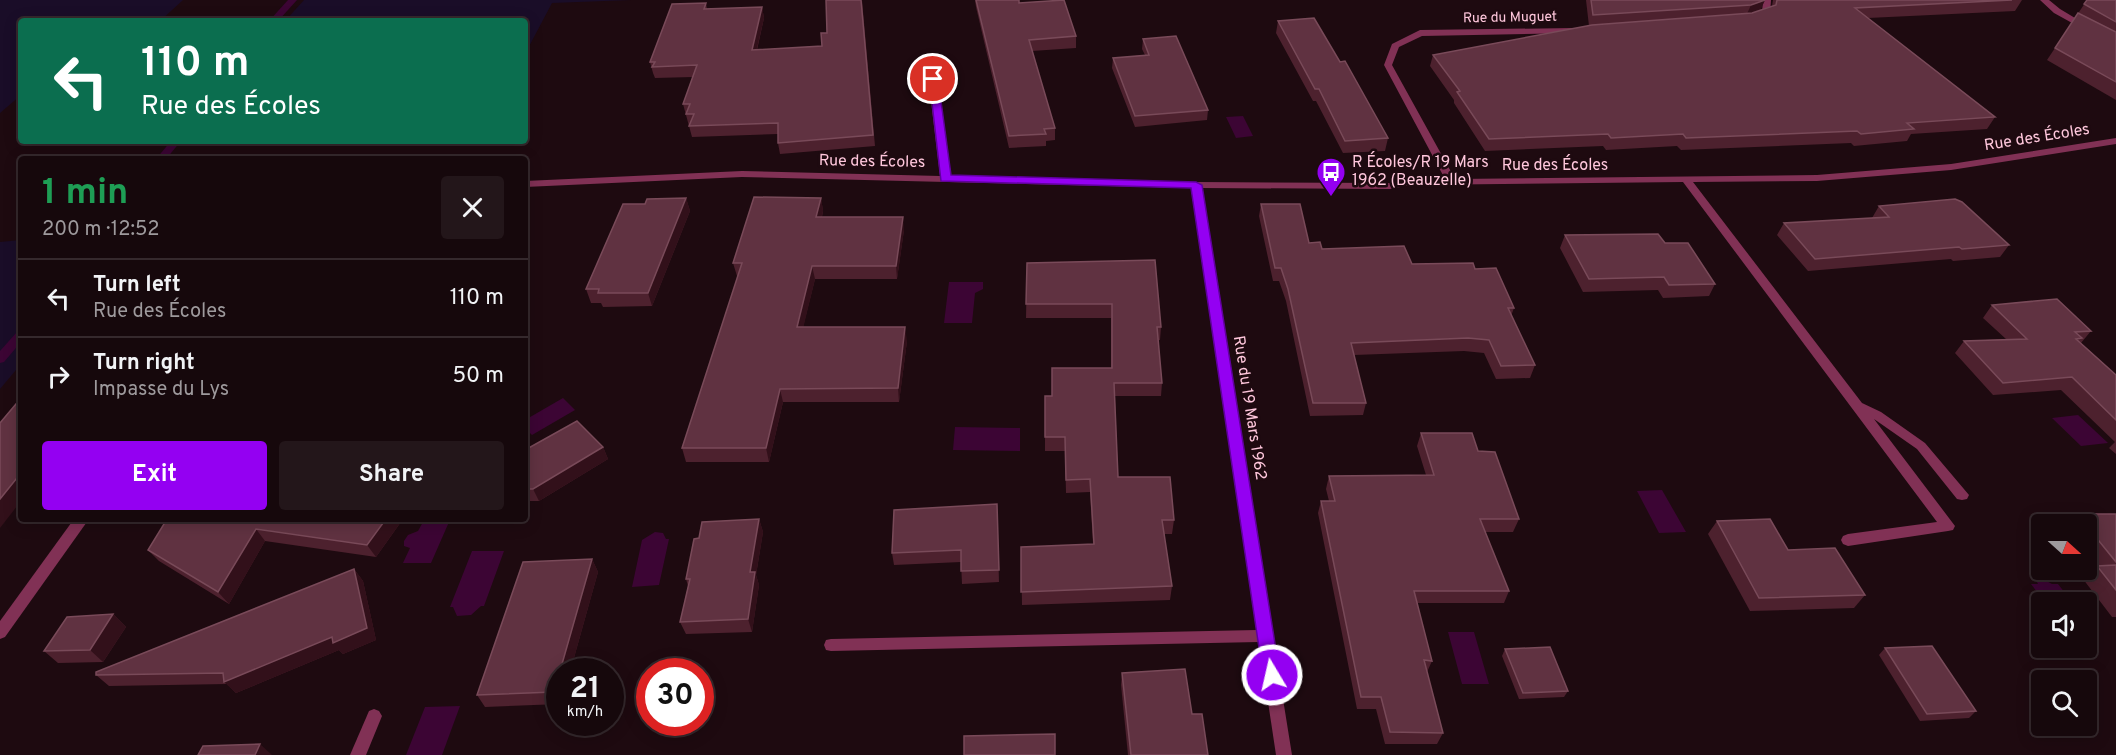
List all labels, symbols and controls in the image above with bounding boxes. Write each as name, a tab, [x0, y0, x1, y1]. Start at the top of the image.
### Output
street label: Rue du Muguet	[1463, 9, 1557, 27]
text: 110 m	[141, 38, 250, 91]
icon: left	[42, 42, 120, 120]
pin	[907, 53, 958, 104]
icon: arrive	[916, 62, 949, 95]
text: Rue des Écoles	[141, 90, 321, 124]
street label: Rue des Écoles	[1982, 118, 2091, 156]
street label: Rue des Écoles	[819, 149, 926, 173]
place label: R Écoles/R 19 Mars 1962 (Beauzelle)	[1352, 151, 1489, 191]
street label: Rue des Écoles	[1502, 154, 1608, 176]
bus stop icon: R Écoles/R 19 Mars 1962 (Beauzelle)	[1315, 156, 1347, 198]
text: 1 min	[42, 171, 128, 217]
button: close	[441, 176, 504, 239]
text: 200 m · 12:52	[42, 217, 160, 243]
text: Turn left	[93, 272, 181, 299]
icon: left	[42, 282, 75, 315]
text: 110 m	[450, 285, 504, 312]
text: Rue des Écoles	[93, 299, 226, 325]
street label: Rue du 19 Mars 1962	[1228, 334, 1270, 482]
text: Turn right	[93, 350, 195, 377]
icon: right	[42, 360, 75, 393]
text: 50 m	[452, 363, 504, 390]
text: Impasse du Lys	[93, 377, 229, 403]
button: Exit	[42, 441, 267, 510]
button: Share	[279, 441, 504, 510]
north arrow	[2031, 514, 2097, 580]
map controls	[2031, 514, 2097, 736]
button: sound	[2031, 592, 2097, 658]
position arrow	[1240, 643, 1304, 707]
speed limit sign: 30	[636, 658, 714, 736]
button: search	[2031, 670, 2097, 736]
text: 21	[570, 671, 600, 708]
text: km/h	[567, 703, 603, 722]

